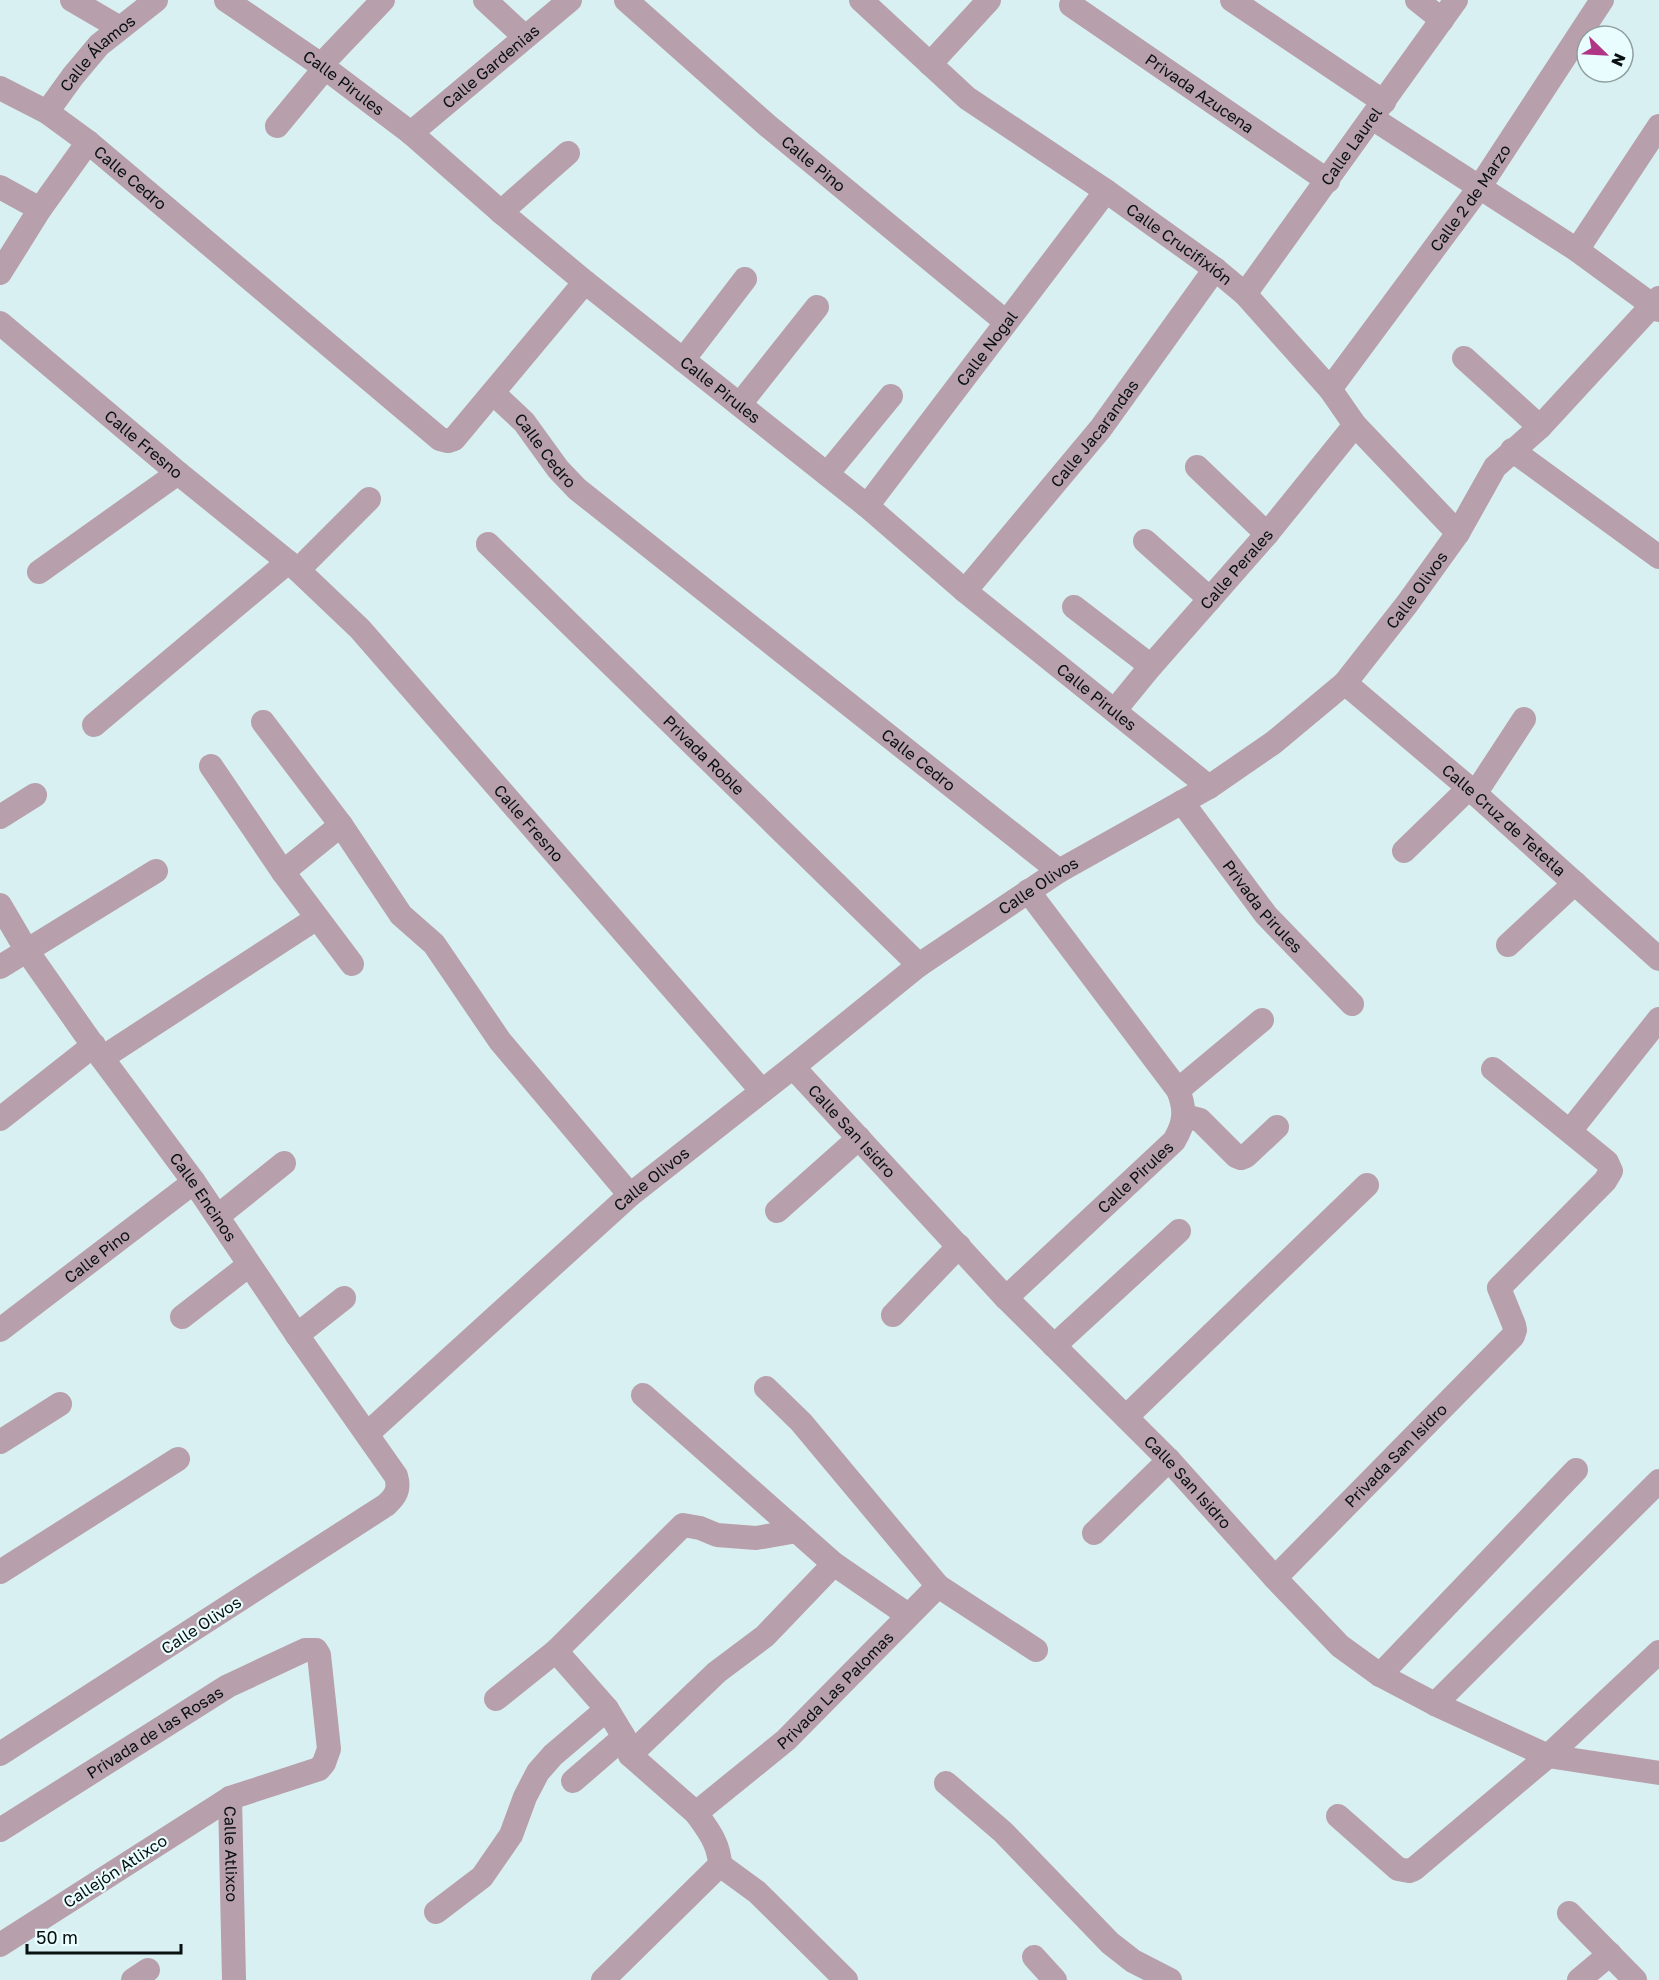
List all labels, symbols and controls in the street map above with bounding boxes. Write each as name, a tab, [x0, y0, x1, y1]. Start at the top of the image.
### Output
street label: Calle Álamos	[55, 10, 139, 95]
street label: Calle Gardenias	[438, 20, 543, 113]
north arrow	[1575, 24, 1635, 84]
street label: Calle Pirules	[299, 46, 389, 120]
street label: Privada Azucena	[1142, 49, 1258, 137]
text: N	[1607, 50, 1630, 70]
street label: Calle Laurel	[1316, 103, 1386, 189]
street label: Calle Pino	[777, 131, 850, 196]
street label: Calle Cedro	[90, 141, 171, 214]
street label: Calle 2 de Marzo	[1425, 141, 1515, 255]
street label: Calle Crucifixión	[1123, 199, 1236, 289]
street label: Calle Nogal	[952, 307, 1022, 390]
street label: Calle Pirules	[676, 352, 765, 428]
street label: Calle Jacarandas	[1046, 376, 1143, 491]
street label: Calle Fresno	[101, 406, 187, 483]
street label: Calle Cedro	[511, 409, 580, 492]
street label: Calle Perales	[1195, 525, 1277, 613]
street label: Calle Olivos	[1381, 547, 1452, 633]
street label: Calle Pirules	[1053, 659, 1141, 735]
street label: Privada Roble	[659, 711, 749, 799]
street label: Calle Cedro	[878, 724, 960, 795]
street label: Calle Cruz de Tetetla	[1438, 760, 1570, 881]
street label: Calle Fresno	[490, 780, 568, 866]
street label: Calle Olivos	[994, 852, 1082, 919]
street label: Privada Pirules	[1218, 856, 1307, 957]
street label: Calle San Isidro	[804, 1080, 900, 1182]
street label: Calle Pirules	[1093, 1137, 1178, 1217]
street label: Calle Olivos	[609, 1142, 693, 1215]
street label: Calle Encinos	[165, 1148, 241, 1245]
street label: Calle Pino	[60, 1225, 134, 1287]
street label: Privada San Isidro	[1340, 1399, 1451, 1512]
street label: Calle San Isidro	[1140, 1431, 1236, 1533]
street label: Calle Olivos	[157, 1592, 245, 1658]
street label: Privada Las Palomas	[773, 1627, 898, 1754]
street label: Privada de las Rosas	[83, 1682, 227, 1783]
street label: Calle Atlixco	[220, 1806, 242, 1902]
street label: Callejón Atlixco	[59, 1830, 171, 1912]
scale bar	[27, 1917, 182, 1955]
text: 50 m	[36, 1926, 78, 1948]

